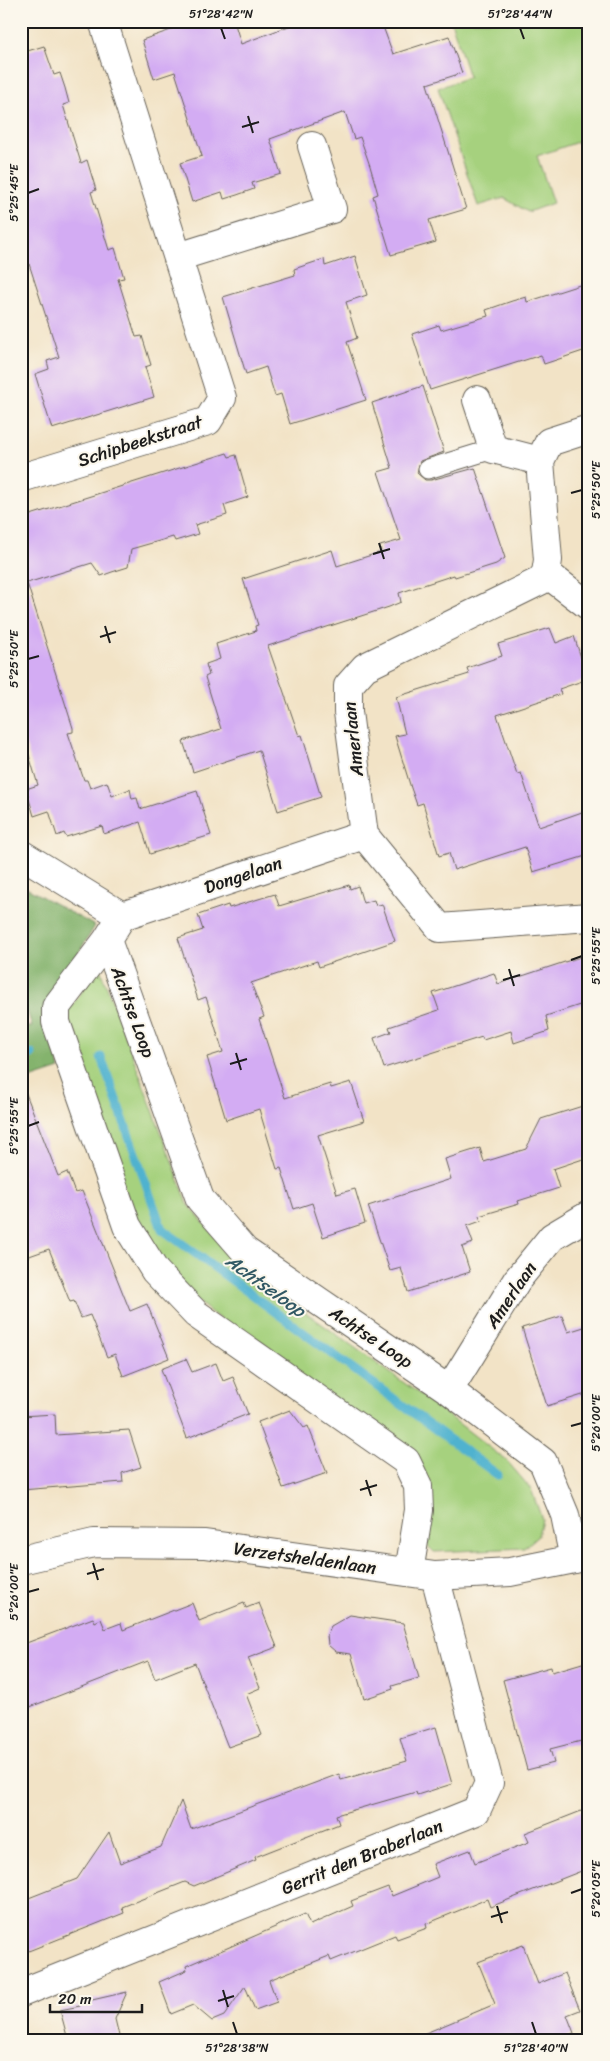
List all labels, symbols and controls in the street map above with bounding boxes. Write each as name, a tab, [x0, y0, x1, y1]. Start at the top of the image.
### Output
text: 51°28'42"N	[189, 3, 254, 25]
text: 51°28'44"N	[488, 3, 553, 25]
text: 5°25'45"E	[3, 163, 25, 222]
street label: Schipbeekstraat	[73, 406, 207, 476]
text: 5°25'50"E	[585, 460, 607, 519]
text: 5°25'50"E	[3, 629, 25, 688]
street label: Amerlaan	[333, 700, 373, 779]
street label: Dongelaan	[200, 847, 287, 903]
text: 5°25'55"E	[585, 926, 607, 985]
street label: Achtse Loop	[101, 961, 165, 1063]
text: 5°25'55"E	[3, 1096, 25, 1155]
water label: Achtseloop	[218, 1244, 314, 1327]
street label: Amerlaan	[476, 1255, 545, 1336]
street label: Achtse Loop	[322, 1296, 420, 1377]
text: 5°26'00"E	[585, 1393, 607, 1452]
street label: Verzetsheldenlaan	[232, 1532, 379, 1584]
text: 5°26'00"E	[3, 1562, 25, 1621]
street label: Gerrit den Braberlaan	[276, 1810, 448, 1904]
text: 5°26'05"E	[585, 1859, 607, 1918]
scale bar	[50, 1981, 142, 2013]
text: 20 m	[58, 1986, 92, 2012]
text: 51°28'38"N	[205, 2037, 269, 2059]
text: 51°28'40"N	[504, 2037, 569, 2059]

